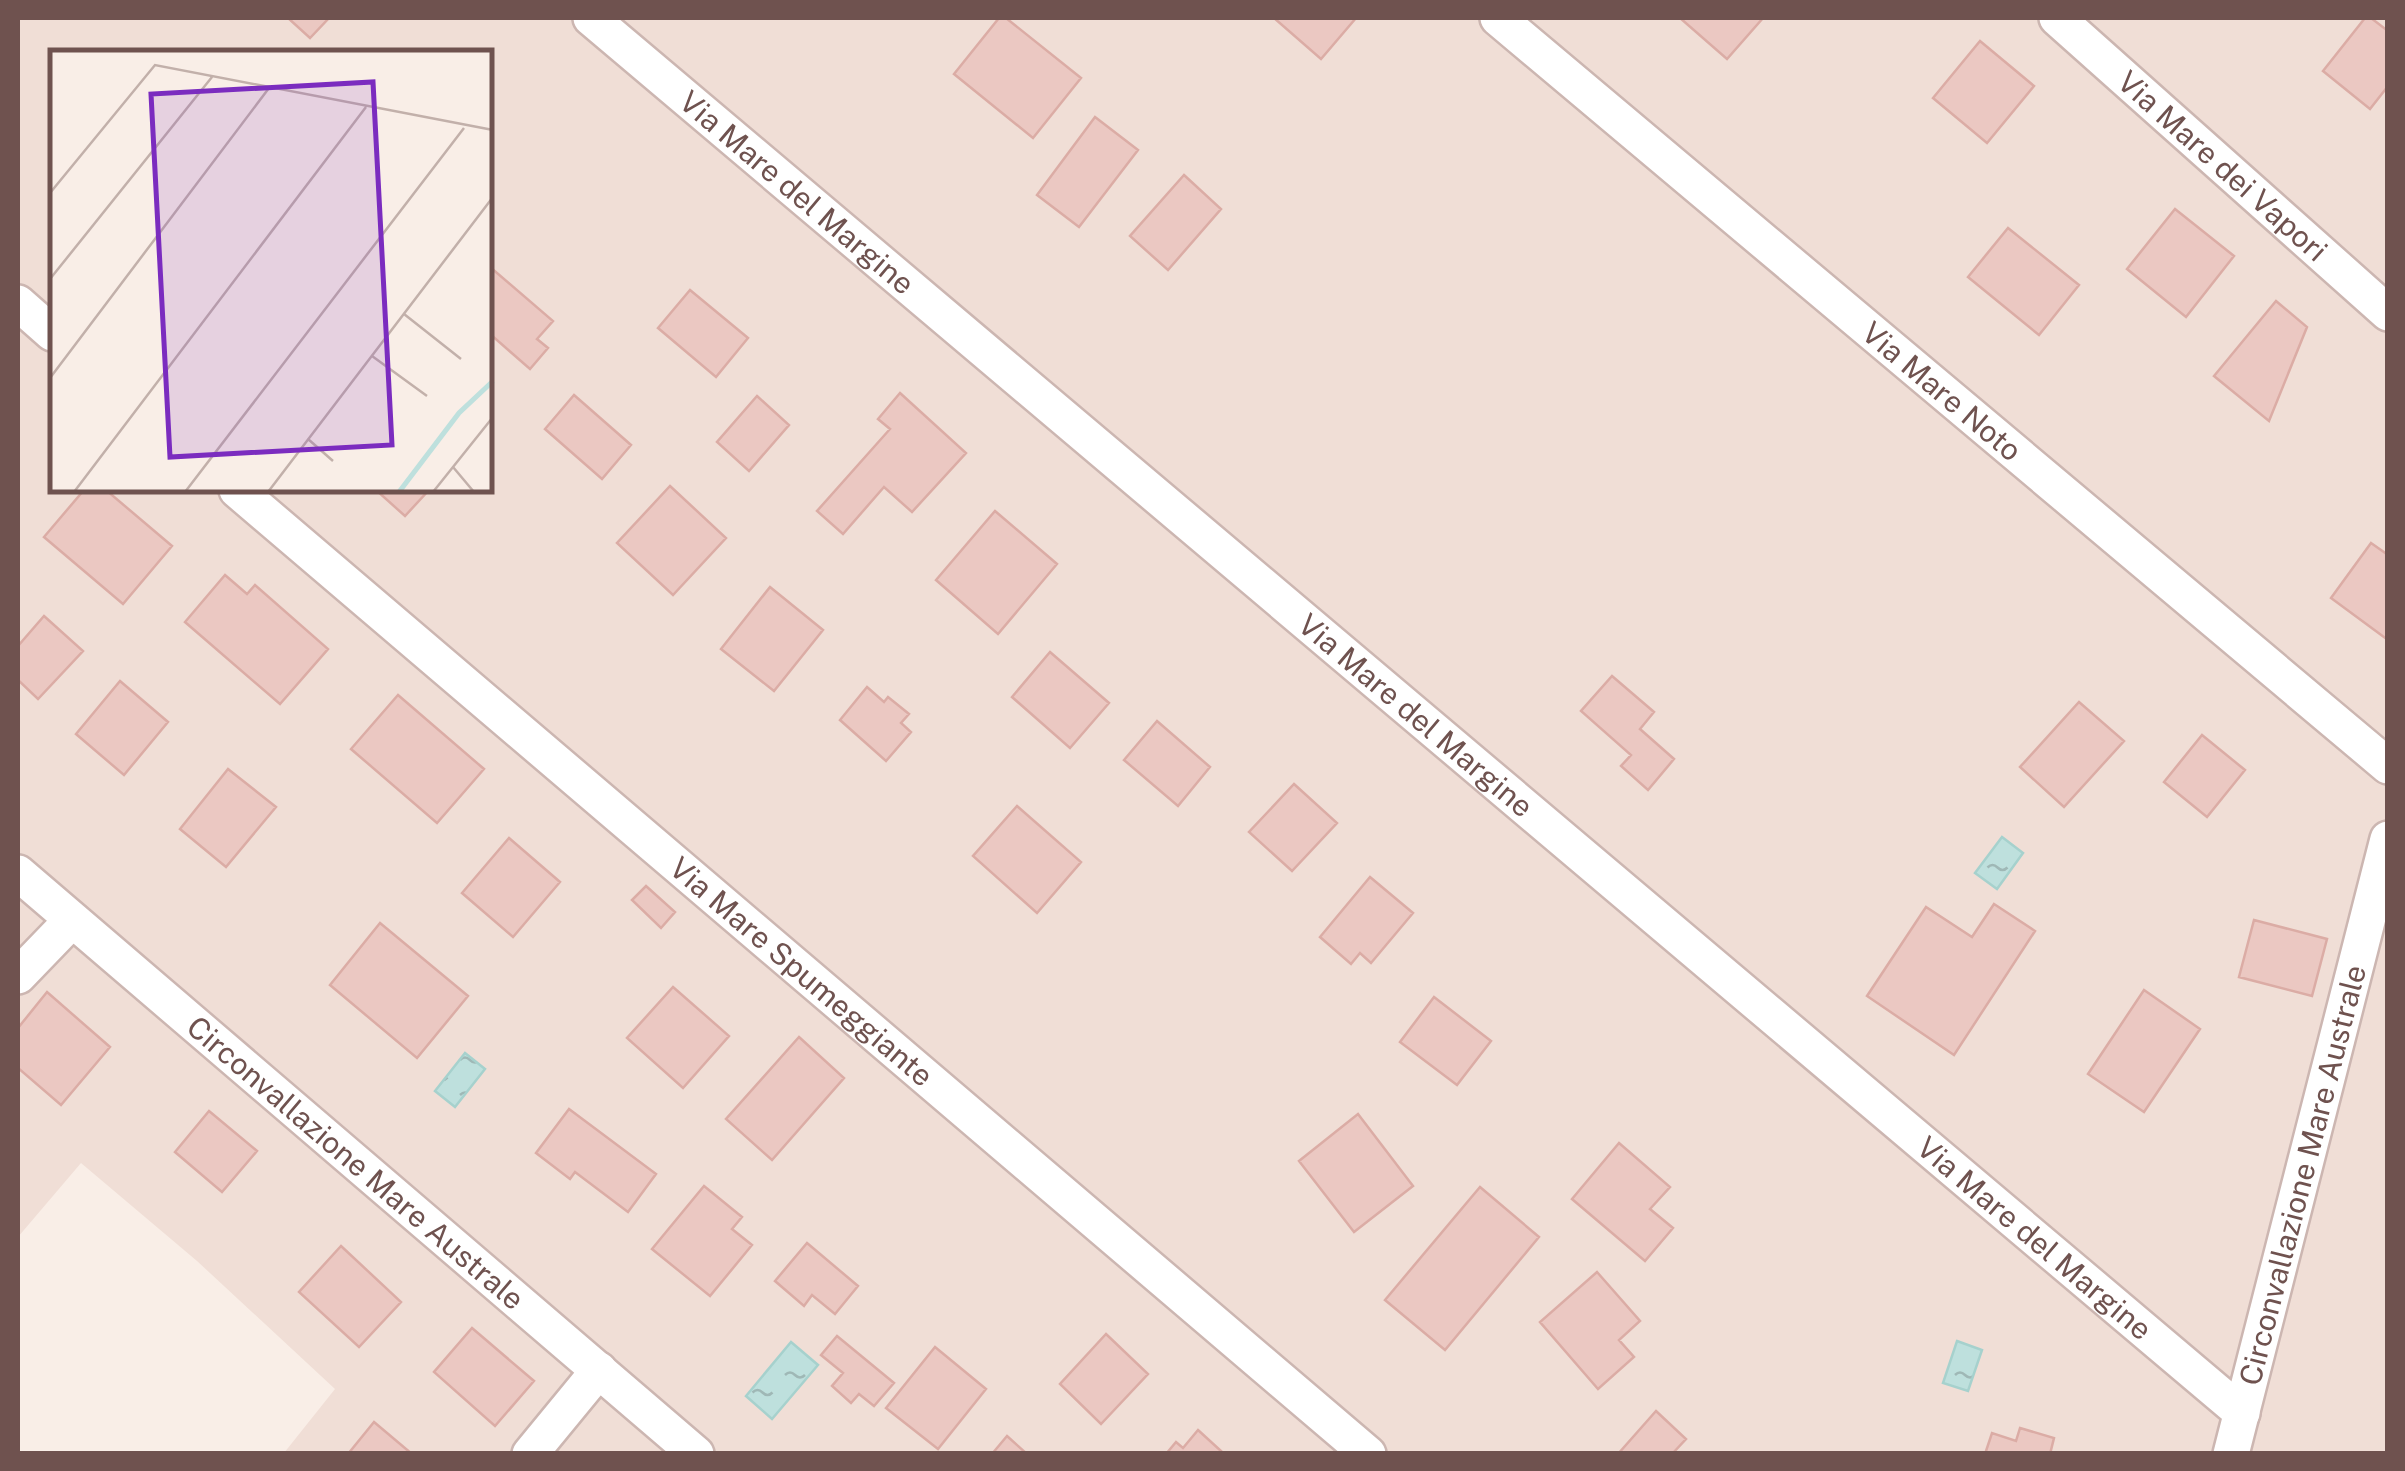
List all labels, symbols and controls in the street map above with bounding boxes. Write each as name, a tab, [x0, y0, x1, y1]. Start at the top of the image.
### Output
inset map	[50, 50, 492, 492]
street label: Via Mare dei Vapori	[2111, 63, 2335, 268]
street label: Via Mare del Margine	[673, 83, 922, 302]
street label: Via Mare Noto	[1855, 314, 2029, 468]
street label: Via Mare del Margine	[1291, 606, 1541, 824]
street label: Via Mare Spumeggiante	[663, 849, 941, 1094]
street label: Circonvallazione Mare Australe	[2231, 961, 2373, 1389]
street label: Circonvallazione Mare Australe	[180, 1008, 532, 1317]
street label: Via Mare del Margine	[1910, 1129, 2159, 1347]

